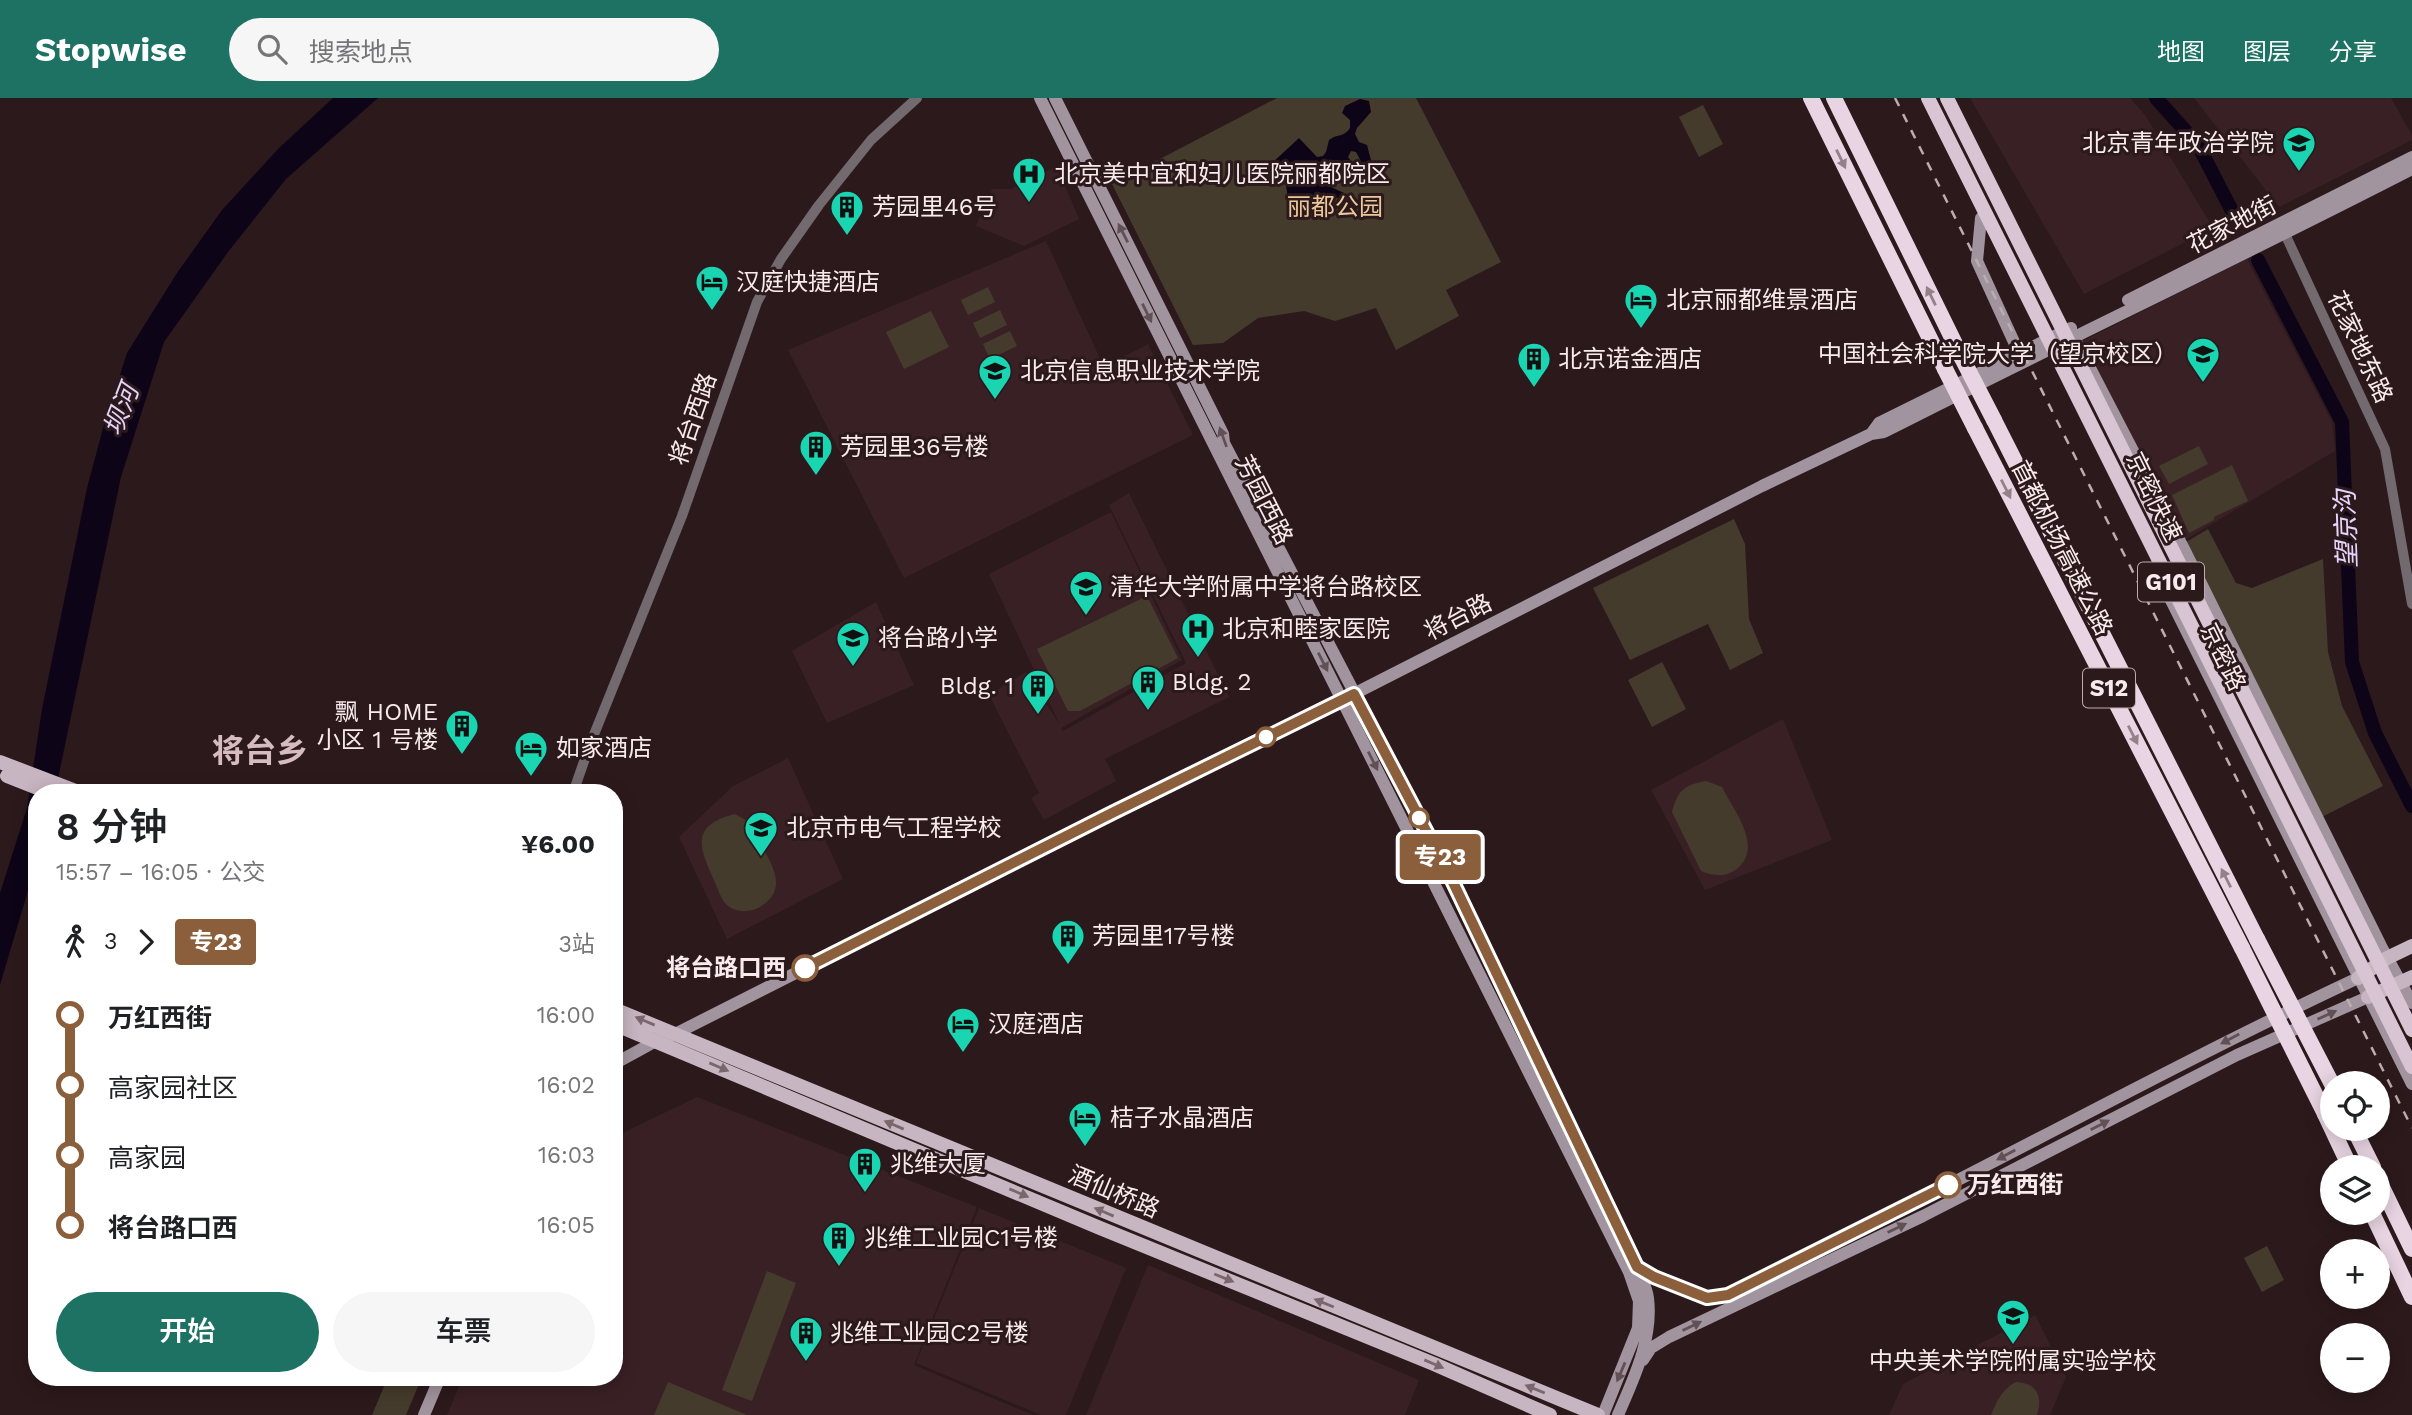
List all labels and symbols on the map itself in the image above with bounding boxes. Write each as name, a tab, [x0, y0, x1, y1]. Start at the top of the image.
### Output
school or university icon: 北京青年政治学院	[2280, 124, 2318, 173]
place label: 北京青年政治学院	[2082, 129, 2274, 157]
one-way arrow	[1836, 149, 1847, 169]
hospital icon: 北京美中宜和妇儿医院丽都院区	[1010, 155, 1048, 204]
place label: 北京美中宜和妇儿医院丽都院区	[1054, 160, 1390, 188]
building icon: 芳园里46号	[828, 188, 866, 237]
street label: 花家地街	[2183, 191, 2281, 259]
place label: 芳园里46号	[872, 193, 997, 221]
park label: 丽都公园	[1287, 193, 1383, 221]
one-way arrow	[1117, 223, 1128, 243]
hotel icon: 汉庭快捷酒店	[693, 263, 731, 312]
place label: 汉庭快捷酒店	[736, 268, 880, 296]
hotel icon: 北京丽都维景酒店	[1622, 281, 1660, 330]
place label: 北京丽都维景酒店	[1666, 286, 1858, 314]
one-way arrow	[1926, 286, 1937, 306]
street label: 花家地东路	[2322, 287, 2398, 407]
one-way arrow	[1141, 303, 1153, 323]
school or university icon: 中国社会科学院大学（望京校区）	[2184, 335, 2222, 384]
building icon: 北京诺金酒店	[1515, 340, 1553, 389]
place label: 中国社会科学院大学（望京校区）	[1818, 340, 2178, 368]
place label: 北京诺金酒店	[1558, 345, 1702, 373]
school or university icon: 北京信息职业技术学院	[976, 352, 1014, 401]
place label: 北京信息职业技术学院	[1020, 357, 1260, 385]
street label: 将台西路	[664, 369, 722, 469]
water label: 坝河	[98, 376, 146, 440]
one-way arrow	[1217, 426, 1228, 447]
building icon: 芳园里36号楼	[797, 428, 835, 477]
place label: 芳园里36号楼	[840, 433, 989, 461]
street label: 京密快速	[2120, 448, 2188, 546]
street label: 芳园西路	[1230, 451, 1298, 549]
street label: 首都机场高速公路	[2006, 456, 2118, 640]
one-way arrow	[2001, 479, 2012, 499]
water label: 望京沟	[2330, 487, 2362, 569]
road number: G101	[2138, 562, 2204, 602]
school or university icon: 清华大学附属中学将台路校区	[1067, 568, 1105, 617]
place label: 清华大学附属中学将台路校区	[1110, 573, 1422, 601]
street label: 将台路	[1420, 588, 1496, 646]
hospital icon: 北京和睦家医院	[1179, 610, 1217, 659]
place label: 北京和睦家医院	[1222, 615, 1390, 643]
school or university icon: 将台路小学	[834, 619, 872, 668]
street label: 京密路	[2195, 619, 2251, 695]
place label: 将台路小学	[878, 624, 998, 652]
one-way arrow	[1317, 652, 1328, 672]
building icon: Bldg. 2	[1129, 663, 1167, 712]
building icon: Bldg. 1	[1019, 667, 1057, 716]
place label: Bldg. 2	[1172, 668, 1251, 696]
road number: S12	[2083, 668, 2135, 708]
place label: Bldg. 1	[940, 672, 1014, 700]
place label: 飘 HOME 小区 1 号楼	[317, 698, 438, 754]
building icon: 飘 HOME 小区 1 号楼	[443, 707, 481, 756]
one-way arrow	[2127, 725, 2138, 745]
unlabelled marker	[1256, 727, 1276, 747]
hotel icon: 如家酒店	[512, 729, 550, 778]
district label: 将台乡	[212, 732, 308, 770]
place label: 如家酒店	[556, 734, 652, 762]
one-way arrow	[1368, 751, 1379, 771]
unlabelled marker	[1409, 808, 1429, 828]
school or university icon: 北京市电气工程学校	[742, 809, 780, 858]
place label: 北京市电气工程学校	[786, 814, 1002, 842]
line badge: 专23	[1400, 834, 1480, 880]
one-way arrow	[2221, 868, 2232, 888]
building icon: 芳园里17号楼	[1049, 917, 1087, 966]
place label: 芳园里17号楼	[1092, 922, 1235, 950]
place label: 将台路口西	[666, 954, 786, 982]
marker: 将台路口西	[792, 955, 818, 981]
hotel icon: 汉庭酒店	[944, 1005, 982, 1054]
one-way arrow	[2317, 1009, 2337, 1021]
place label: 汉庭酒店	[988, 1010, 1084, 1038]
one-way arrow	[634, 1016, 655, 1027]
one-way arrow	[2220, 1033, 2240, 1044]
one-way arrow	[708, 1062, 729, 1073]
hotel icon: 桔子水晶酒店	[1066, 1099, 1104, 1148]
place label: 桔子水晶酒店	[1110, 1104, 1254, 1132]
one-way arrow	[883, 1119, 904, 1130]
one-way arrow	[2090, 1119, 2110, 1130]
building icon: 兆维大厦	[846, 1145, 884, 1194]
one-way arrow	[1997, 1149, 2016, 1161]
place label: 兆维大厦	[890, 1150, 986, 1178]
street label: 酒仙桥路	[1064, 1160, 1164, 1224]
place label: 万红西街	[1967, 1171, 2063, 1199]
marker: 万红西街	[1935, 1172, 1961, 1198]
one-way arrow	[1008, 1188, 1029, 1199]
one-way arrow	[1093, 1207, 1114, 1218]
building icon: 兆维工业园C1号楼	[820, 1219, 858, 1268]
one-way arrow	[1887, 1222, 1907, 1233]
place label: 兆维工业园C1号楼	[864, 1224, 1058, 1252]
one-way arrow	[1213, 1273, 1234, 1284]
one-way arrow	[1314, 1297, 1335, 1308]
school or university icon: 中央美术学院附属实验学校	[1994, 1297, 2032, 1346]
building icon: 兆维工业园C2号楼	[787, 1314, 825, 1363]
place label: 兆维工业园C2号楼	[830, 1319, 1028, 1347]
one-way arrow	[1682, 1321, 1702, 1332]
place label: 中央美术学院附属实验学校	[1869, 1347, 2157, 1375]
one-way arrow	[1424, 1359, 1445, 1370]
one-way arrow	[1616, 1361, 1627, 1382]
one-way arrow	[1524, 1384, 1545, 1395]

